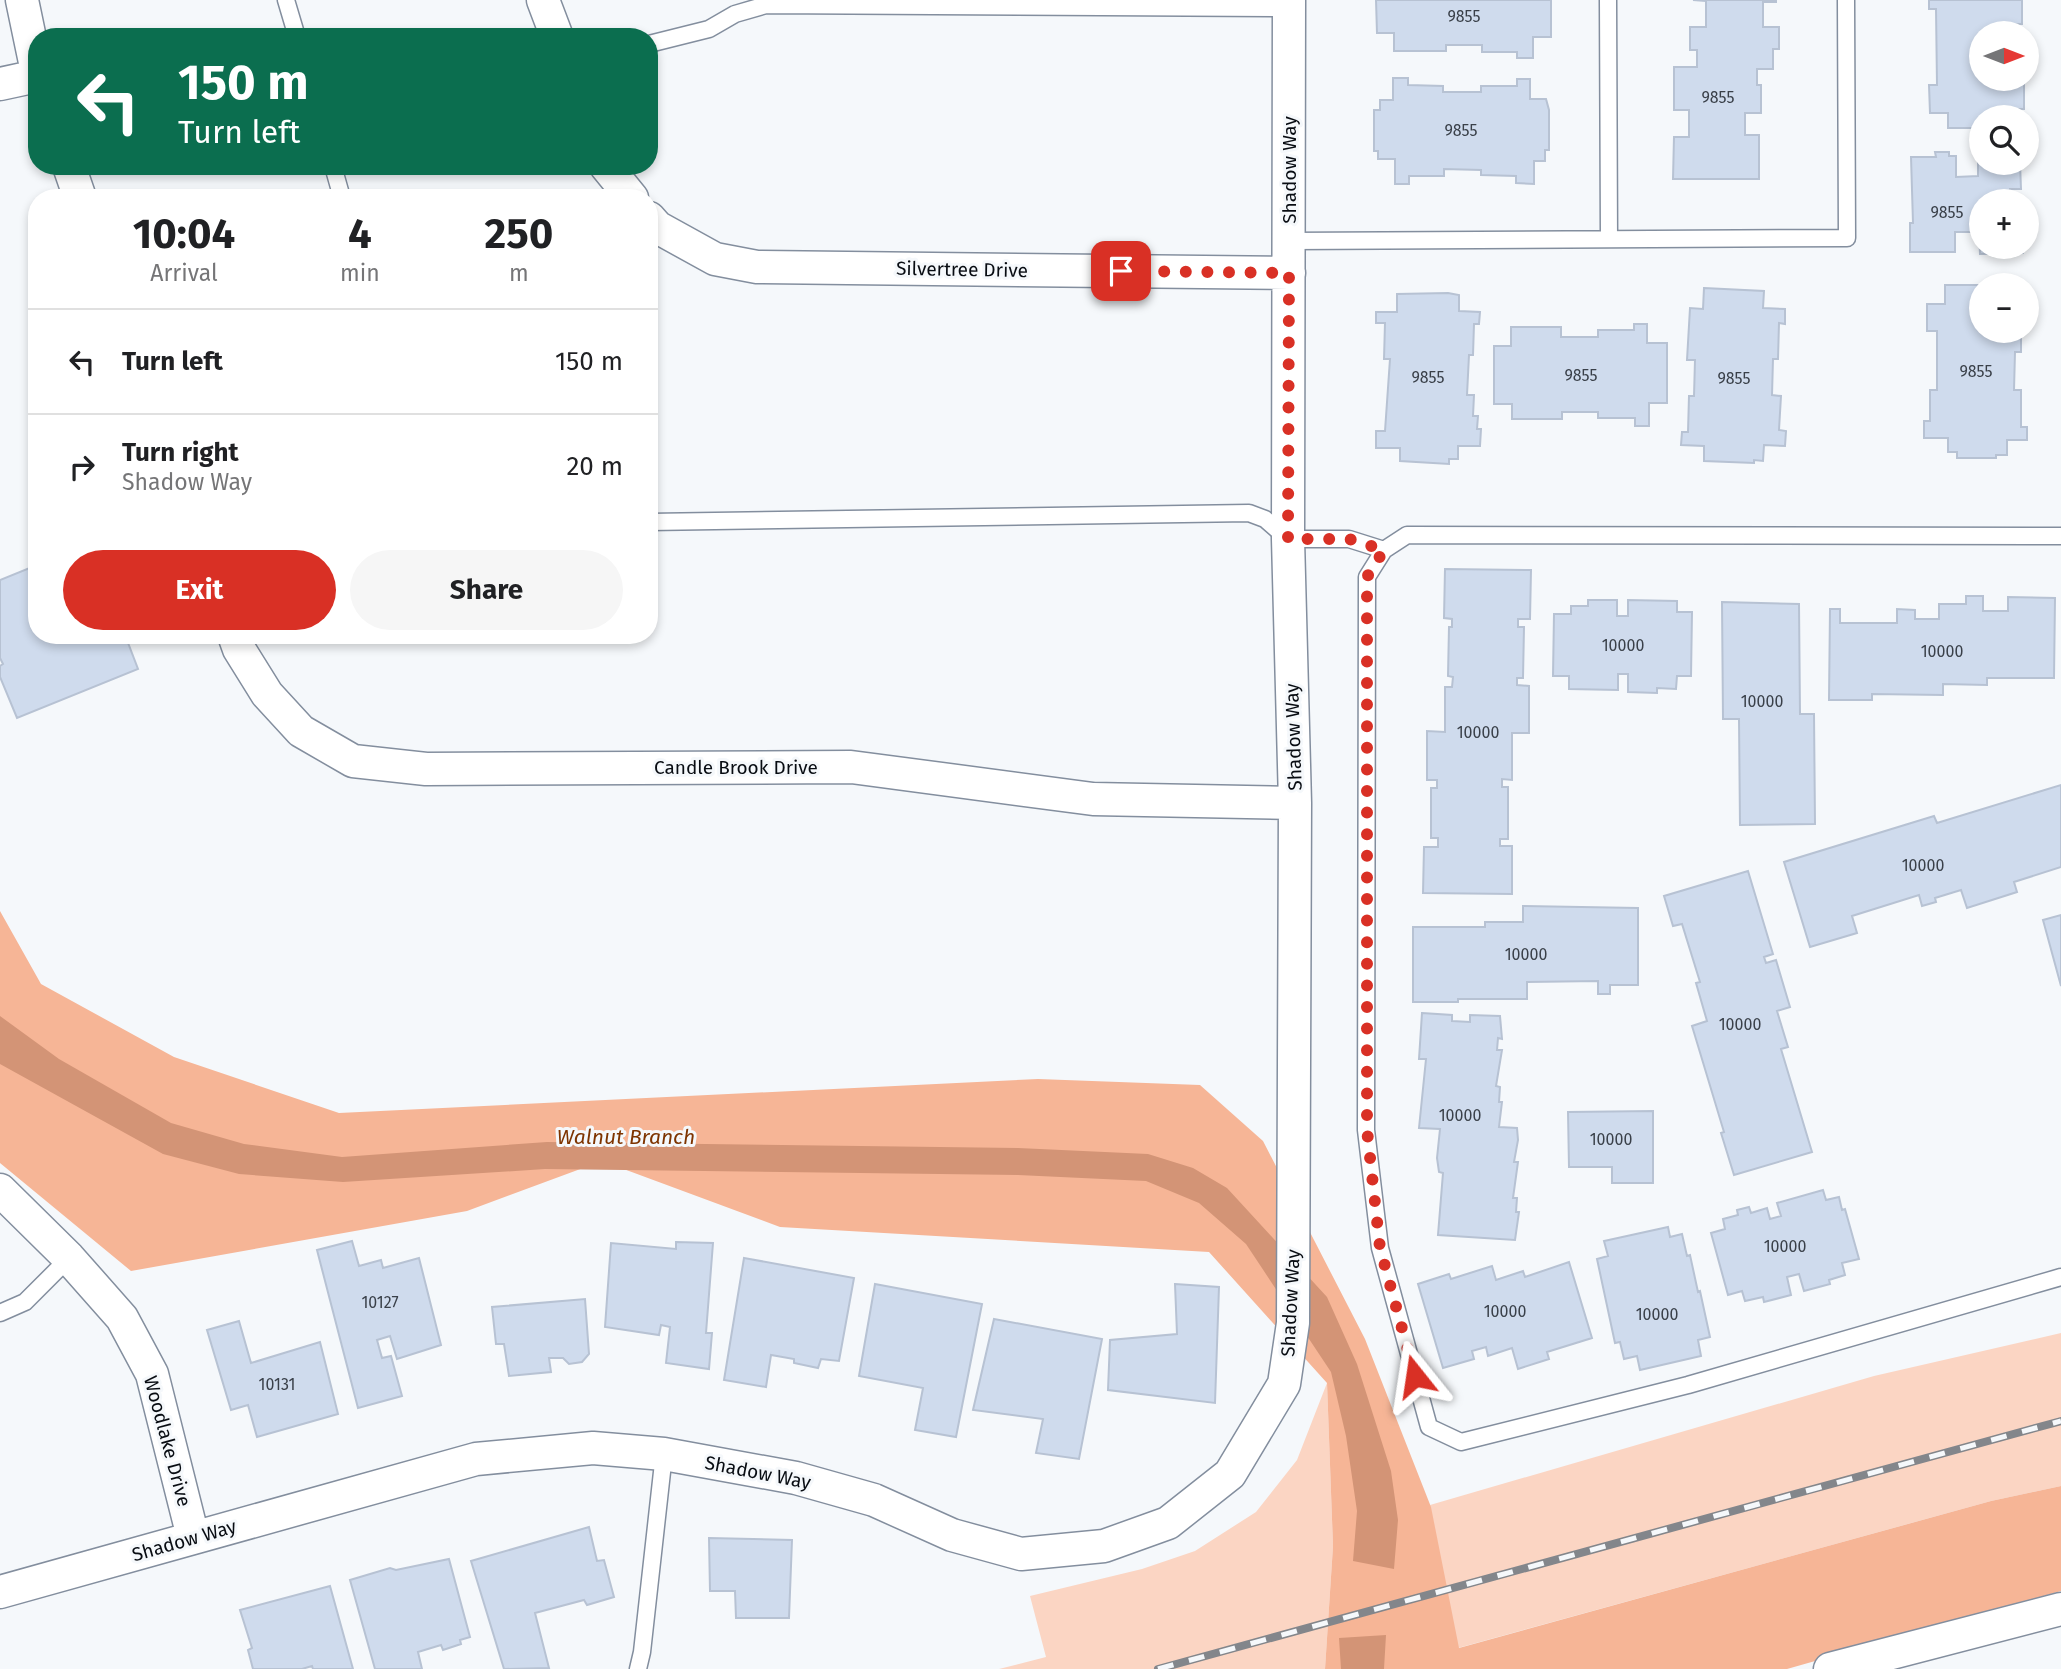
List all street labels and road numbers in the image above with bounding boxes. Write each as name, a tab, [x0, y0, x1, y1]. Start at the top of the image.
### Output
street label: Shadow Way	[1278, 116, 1301, 224]
street label: Silvertree Drive	[896, 257, 1028, 282]
street label: Shadow Way	[1280, 682, 1307, 791]
street label: Candle Brook Drive	[654, 756, 818, 779]
street label: Shadow Way	[1276, 1248, 1305, 1357]
street label: Woodlake Drive	[139, 1373, 196, 1509]
street label: Shadow Way	[703, 1451, 813, 1494]
street label: Shadow Way	[129, 1514, 240, 1566]

